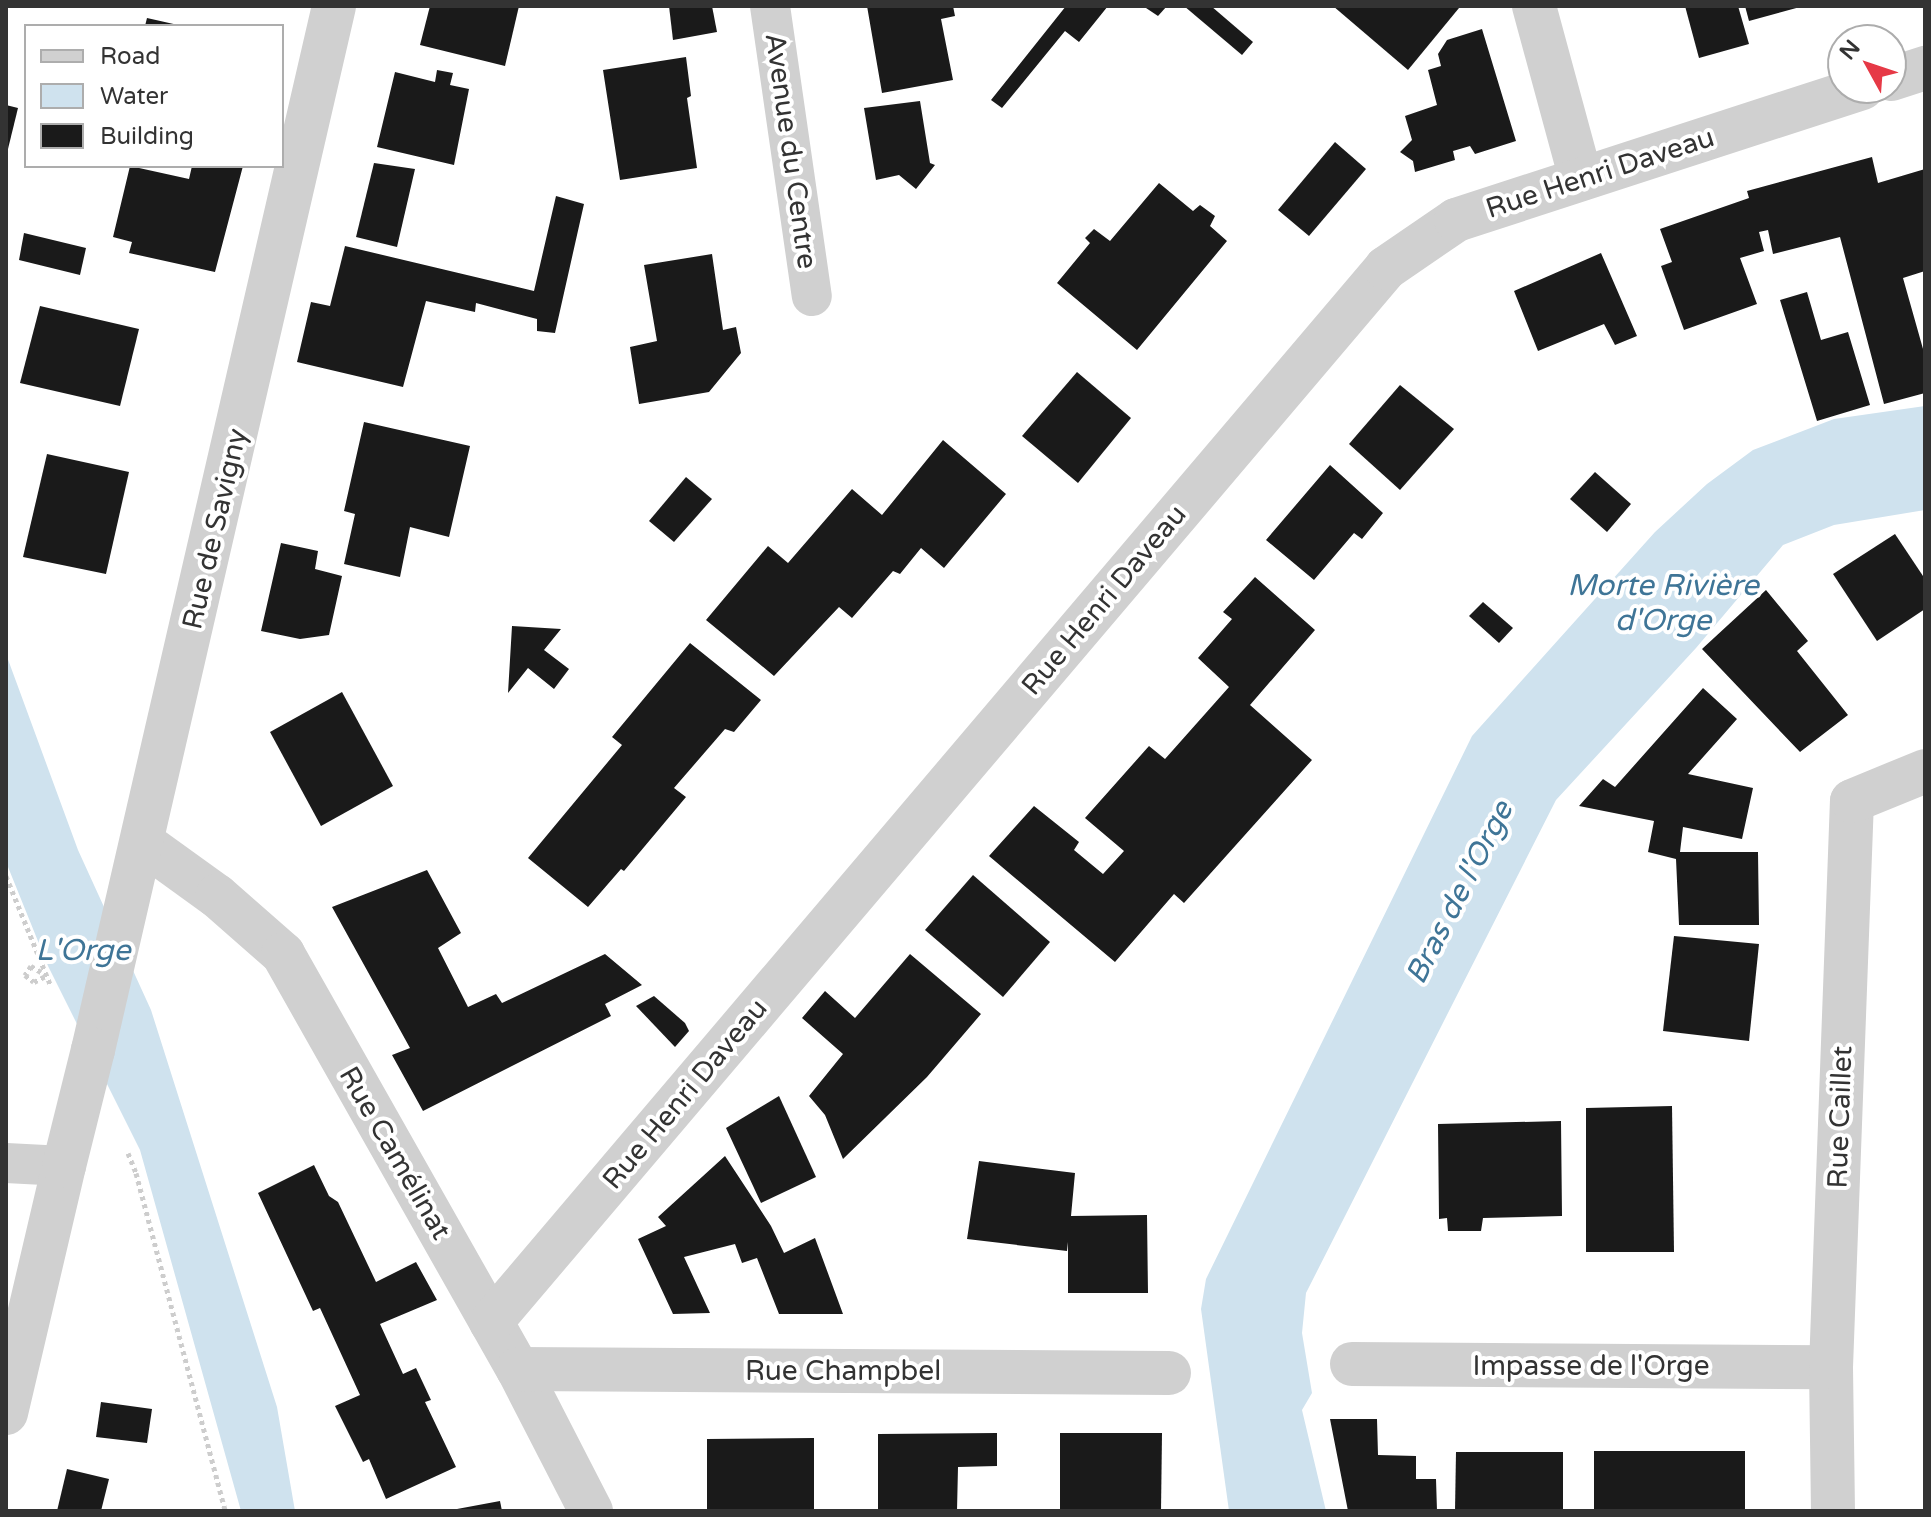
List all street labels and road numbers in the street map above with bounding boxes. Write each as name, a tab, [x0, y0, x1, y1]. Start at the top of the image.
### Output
street label: Avenue du Centre	[758, 31, 824, 271]
street label: Rue Henri Daveau	[1482, 120, 1718, 226]
street label: Rue de Savigny	[176, 425, 254, 633]
street label: Rue Henri Daveau	[1015, 498, 1193, 702]
street label: Rue Henri Daveau	[596, 992, 774, 1196]
street label: Rue Caillet	[1821, 1045, 1859, 1189]
street label: Rue Camélinat	[332, 1061, 458, 1245]
street label: Impasse de l'Orge	[1472, 1349, 1710, 1383]
street label: Rue Champbel	[745, 1354, 941, 1388]

